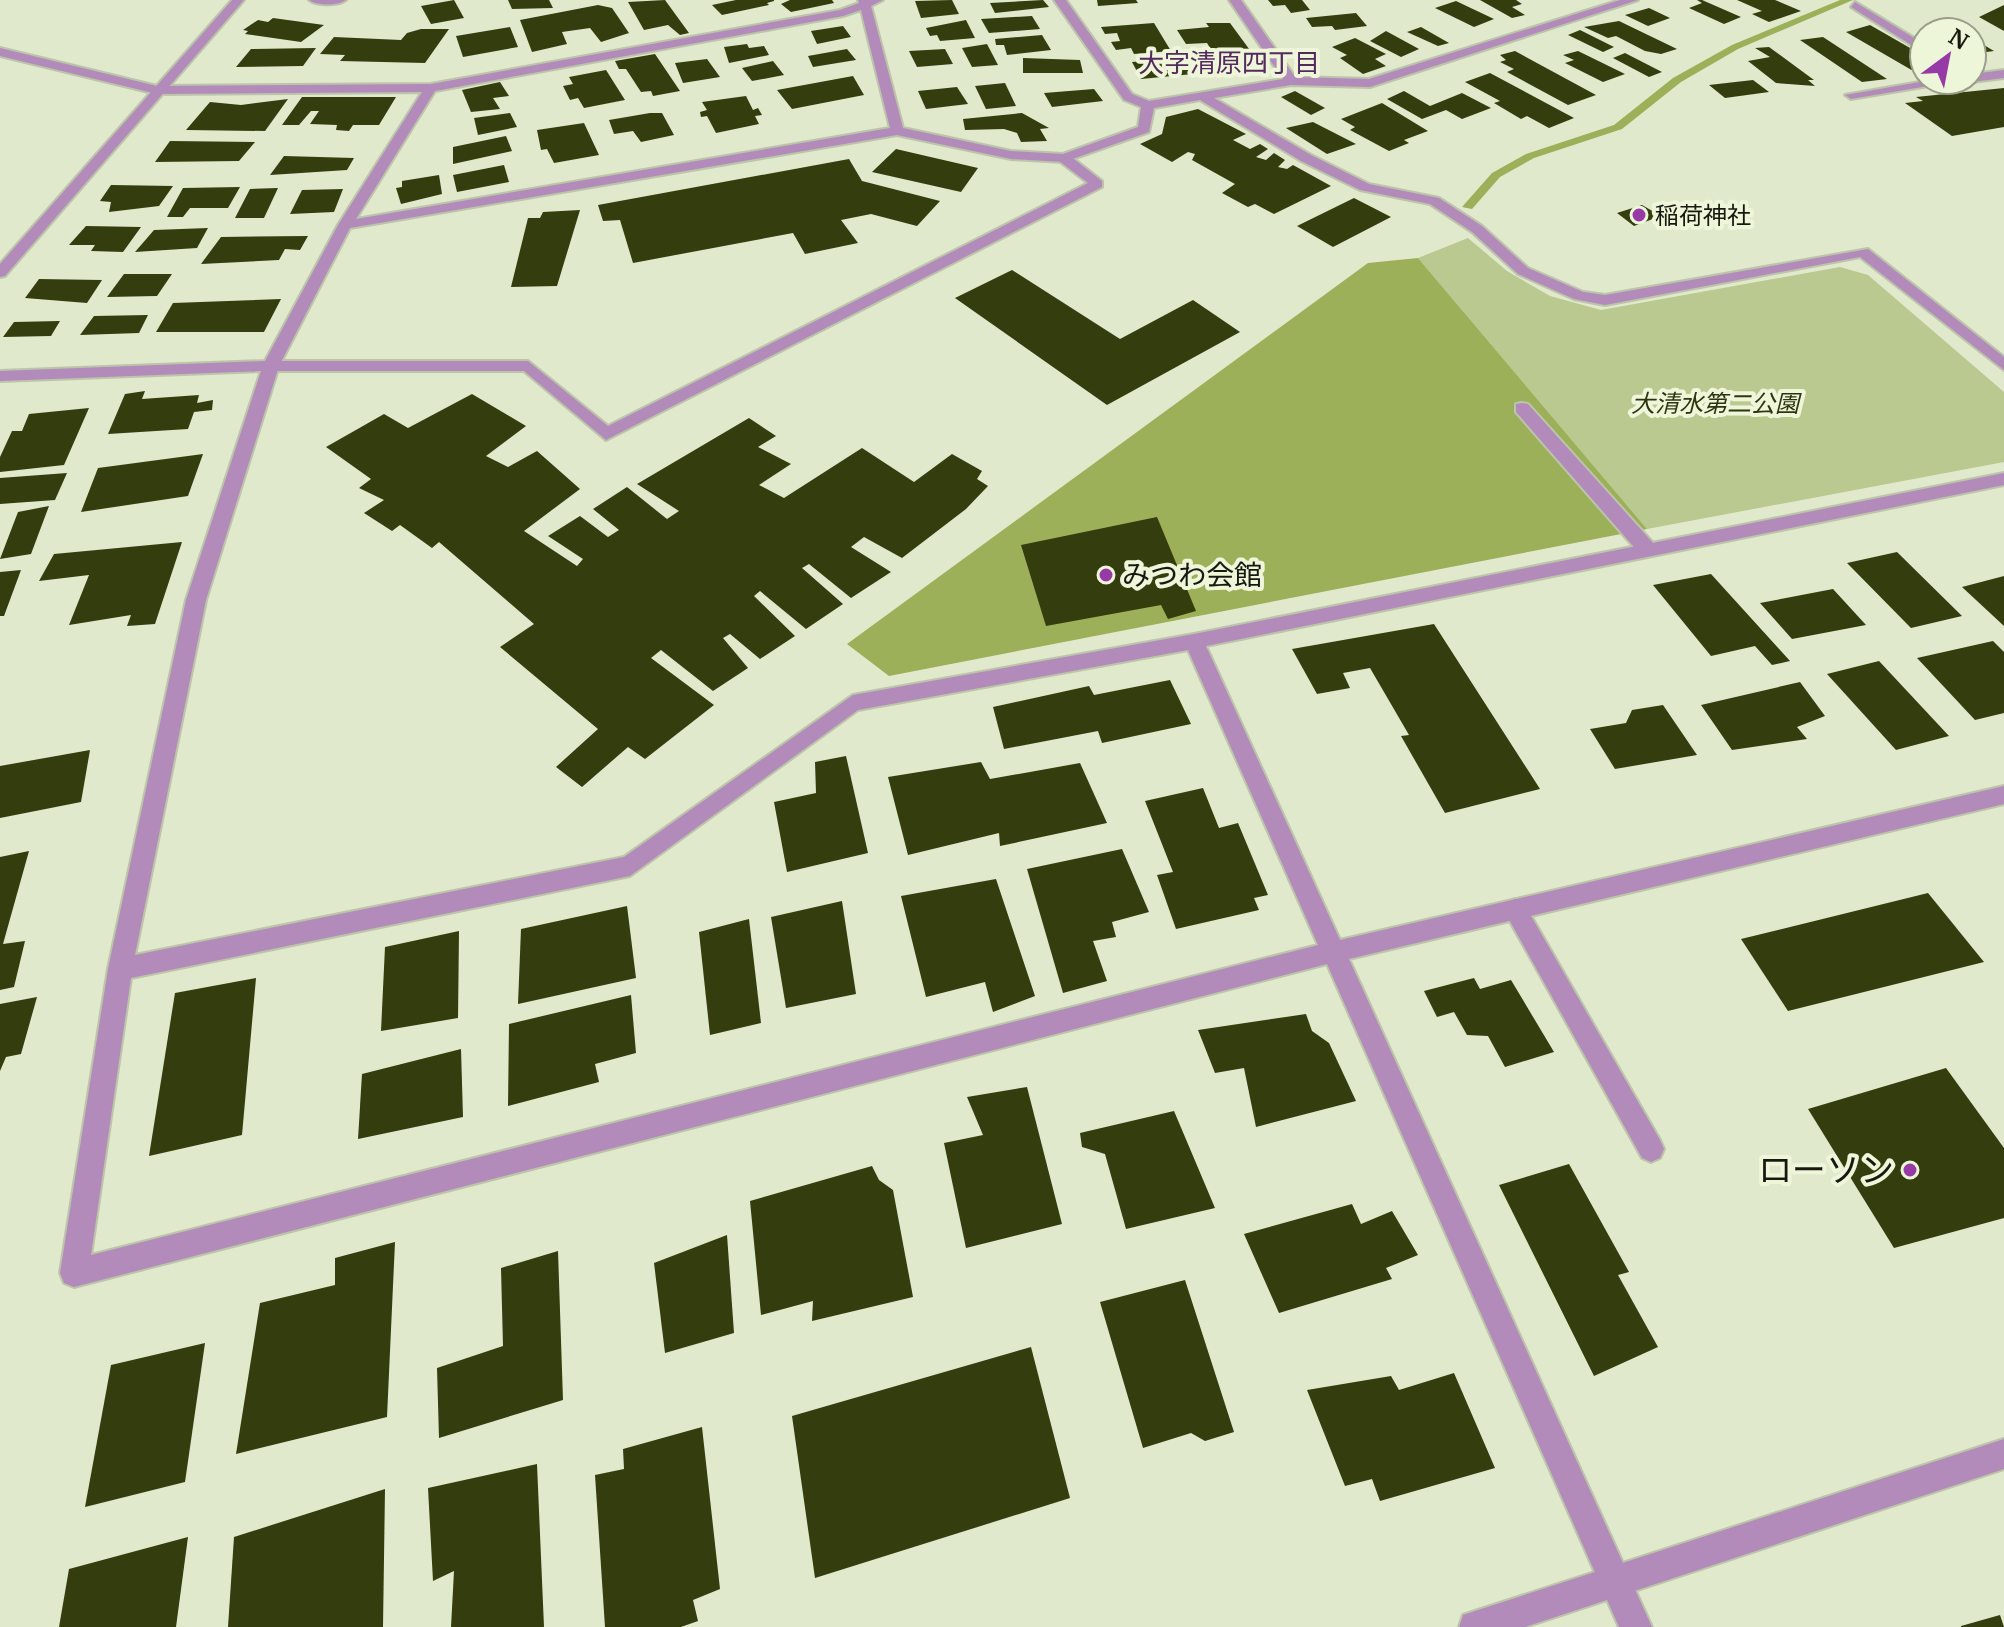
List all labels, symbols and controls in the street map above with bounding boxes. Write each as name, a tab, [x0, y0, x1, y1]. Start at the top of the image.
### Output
north arrow	[1908, 16, 1988, 96]
text: N	[1944, 23, 1974, 56]
district label: 大字清原四丁目	[1138, 46, 1320, 79]
place label: 稲荷神社	[1655, 200, 1751, 231]
marker: 稲荷神社	[1630, 206, 1648, 224]
park label: 大清水第二公園	[1631, 388, 1802, 419]
place label: みつわ会館	[1122, 557, 1262, 593]
marker: みつわ会館	[1097, 566, 1115, 584]
place label: ローソン	[1758, 1149, 1894, 1191]
marker: ローソン	[1901, 1161, 1919, 1179]

